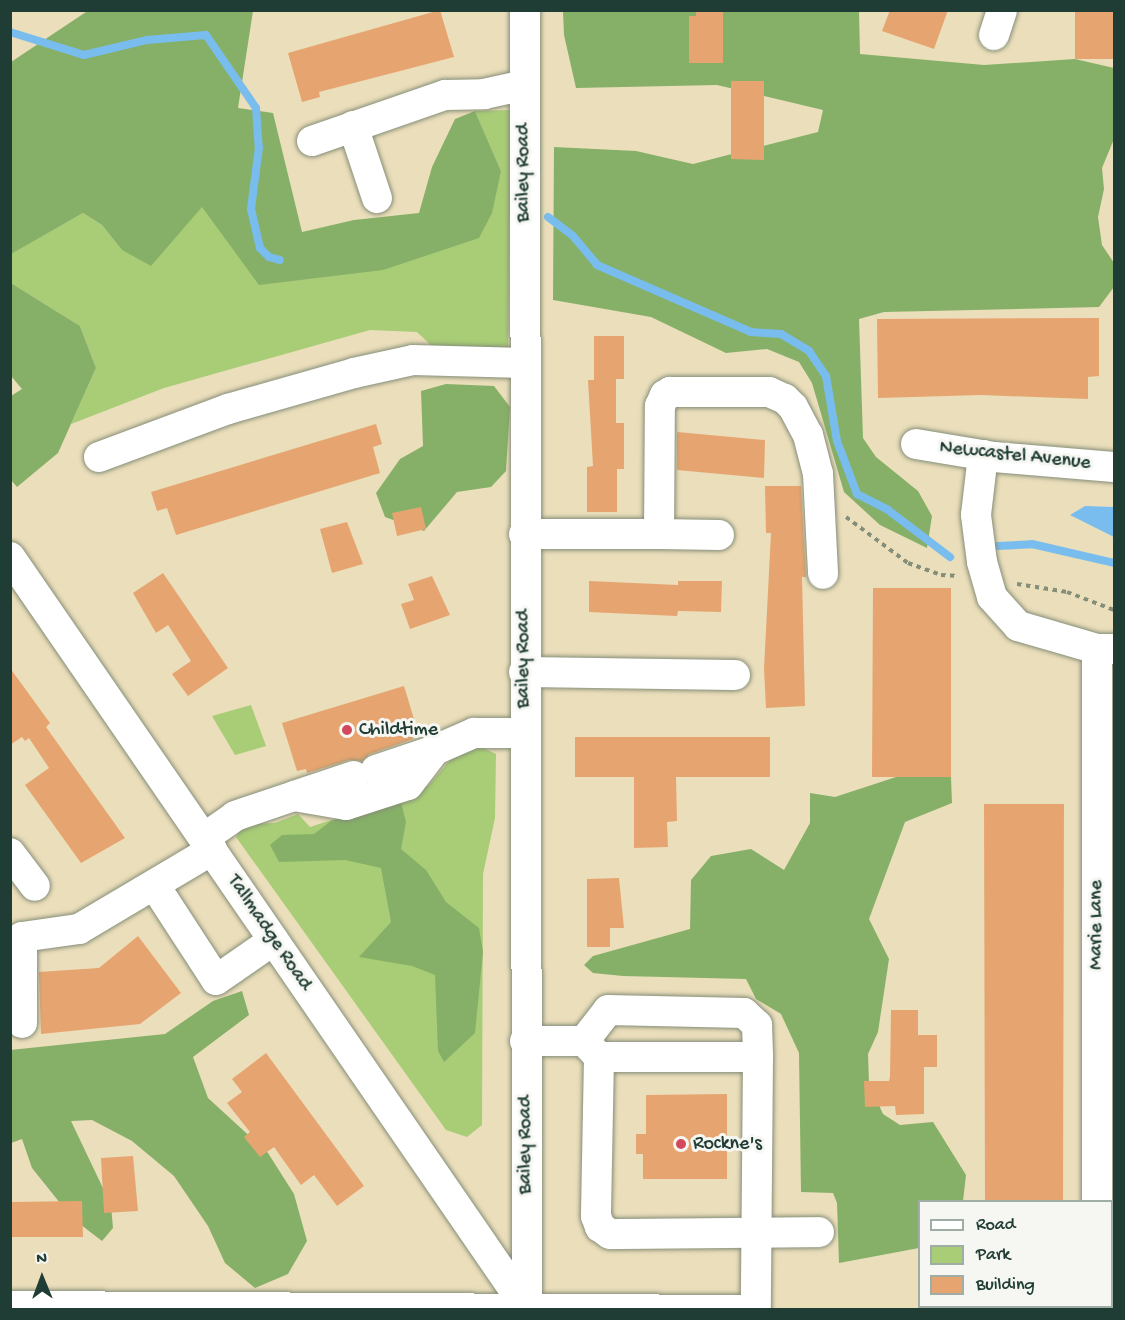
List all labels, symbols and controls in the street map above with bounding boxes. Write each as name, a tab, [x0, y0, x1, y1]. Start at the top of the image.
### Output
street label: Bailey Road	[512, 124, 536, 222]
street label: Newcastel Avenue	[938, 436, 1092, 476]
street label: Bailey Road	[512, 610, 536, 708]
place label: Childtime	[359, 718, 438, 742]
marker: Childtime	[340, 723, 354, 737]
street label: Tallmadge Road	[221, 870, 317, 996]
street label: Marie Lane	[1085, 880, 1109, 970]
street label: Bailey Road	[514, 1096, 538, 1194]
place label: Rockne's	[693, 1132, 762, 1156]
marker: Rockne's	[674, 1137, 688, 1151]
legend	[918, 1200, 1113, 1308]
text: Road	[976, 1215, 1015, 1236]
text: Park	[976, 1245, 1010, 1266]
north arrow	[12, 1248, 72, 1308]
text: N	[36, 1250, 47, 1269]
text: Building	[976, 1275, 1035, 1296]

